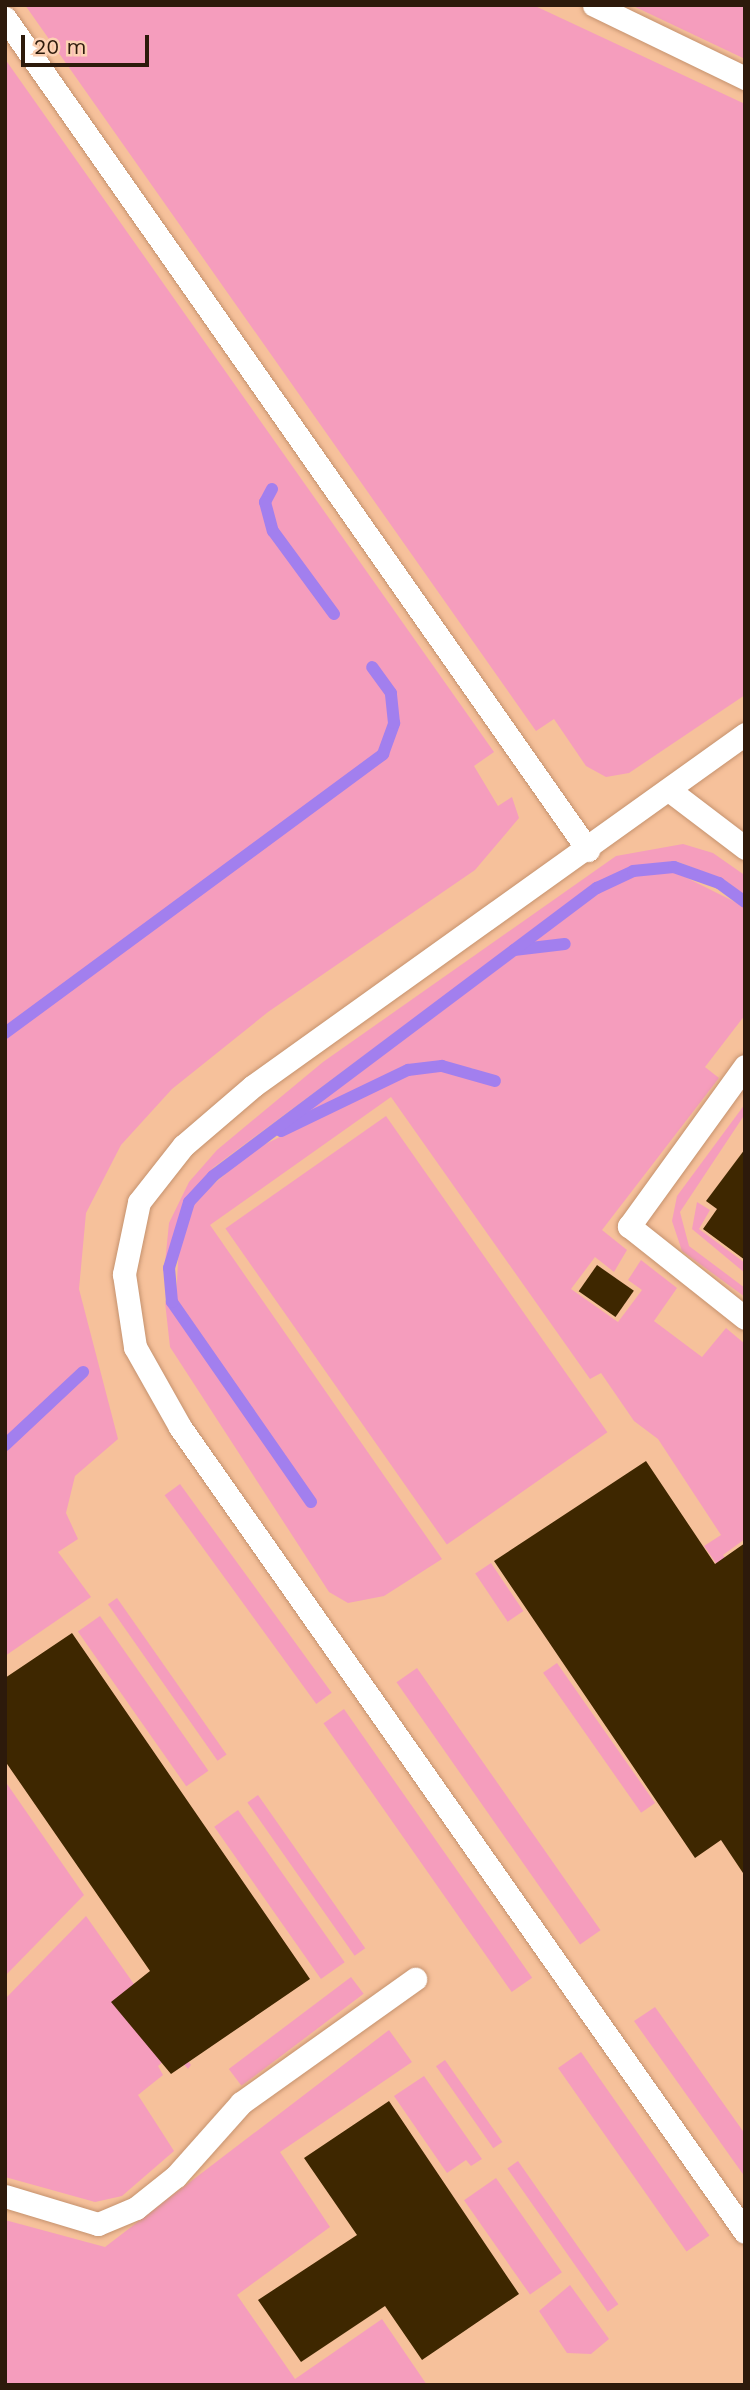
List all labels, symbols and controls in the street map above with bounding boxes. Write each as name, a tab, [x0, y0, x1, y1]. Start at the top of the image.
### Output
scale bar	[24, 21, 152, 65]
text: 20 m	[34, 34, 86, 59]

